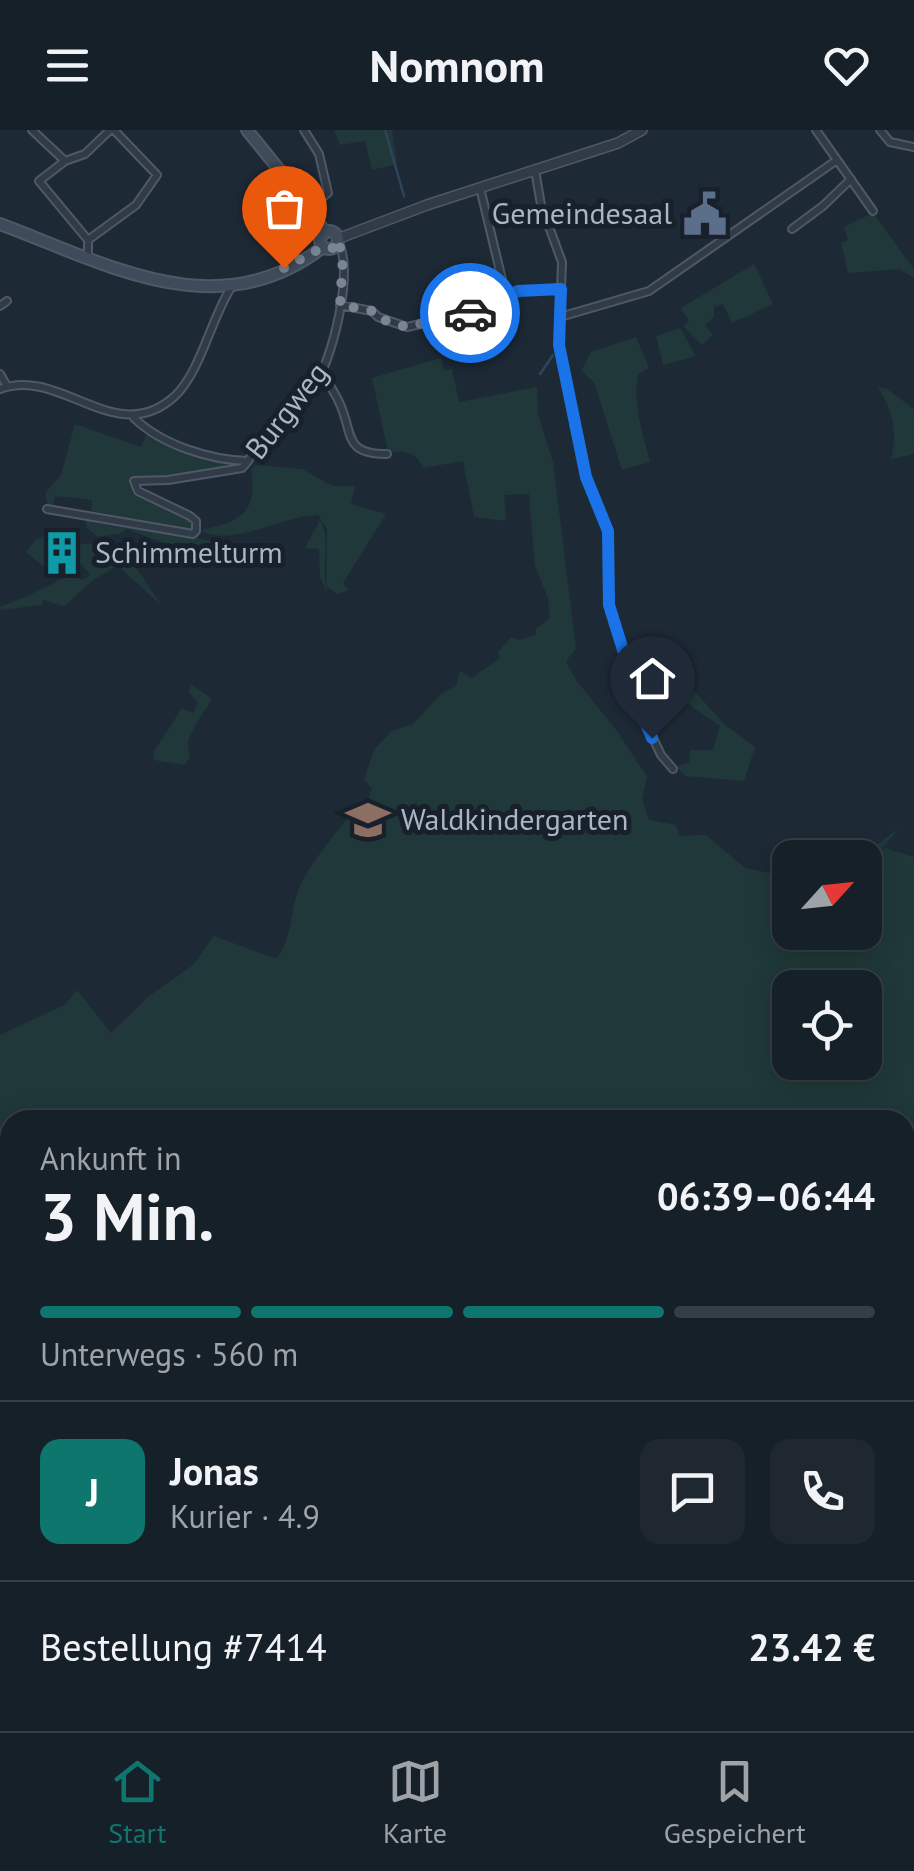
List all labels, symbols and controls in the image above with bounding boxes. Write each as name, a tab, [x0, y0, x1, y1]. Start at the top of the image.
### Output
text: Nomnom	[370, 36, 544, 94]
icon: menu	[40, 38, 95, 93]
icon: heart	[819, 38, 874, 93]
pin	[242, 166, 327, 269]
icon: bag	[257, 181, 312, 236]
public building icon: Gemeindesaal	[681, 190, 729, 238]
place label: Gemeindesaal	[492, 193, 672, 232]
courier	[420, 263, 520, 363]
icon: car	[443, 286, 498, 341]
street label: Burgweg	[236, 354, 336, 467]
building icon: Schimmelturm	[38, 529, 86, 577]
place label: Schimmelturm	[95, 532, 283, 571]
pin	[610, 636, 695, 739]
icon: home	[625, 651, 680, 706]
school or university icon: Waldkindergarten	[344, 796, 392, 844]
place label: Waldkindergarten	[401, 799, 628, 838]
north arrow	[772, 840, 882, 950]
map controls	[772, 840, 882, 1080]
button: locate	[772, 970, 882, 1080]
text: Ankunft in	[40, 1137, 181, 1179]
text: 06:39–06:44	[657, 1171, 875, 1220]
text: 3 Min.	[40, 1174, 214, 1258]
text: Unterwegs · 560 m	[40, 1333, 298, 1375]
button: chat	[640, 1439, 745, 1544]
button: phone	[770, 1439, 875, 1544]
text: Jonas	[170, 1446, 259, 1495]
text: J	[86, 1467, 99, 1516]
text: Kurier · 4.9	[170, 1495, 320, 1537]
text: Bestellung #7414	[40, 1622, 327, 1671]
text: 23.42 €	[748, 1622, 875, 1671]
tab: Start	[108, 1754, 166, 1851]
tab: Karte	[383, 1754, 447, 1851]
tab: Gespeichert	[664, 1754, 806, 1851]

